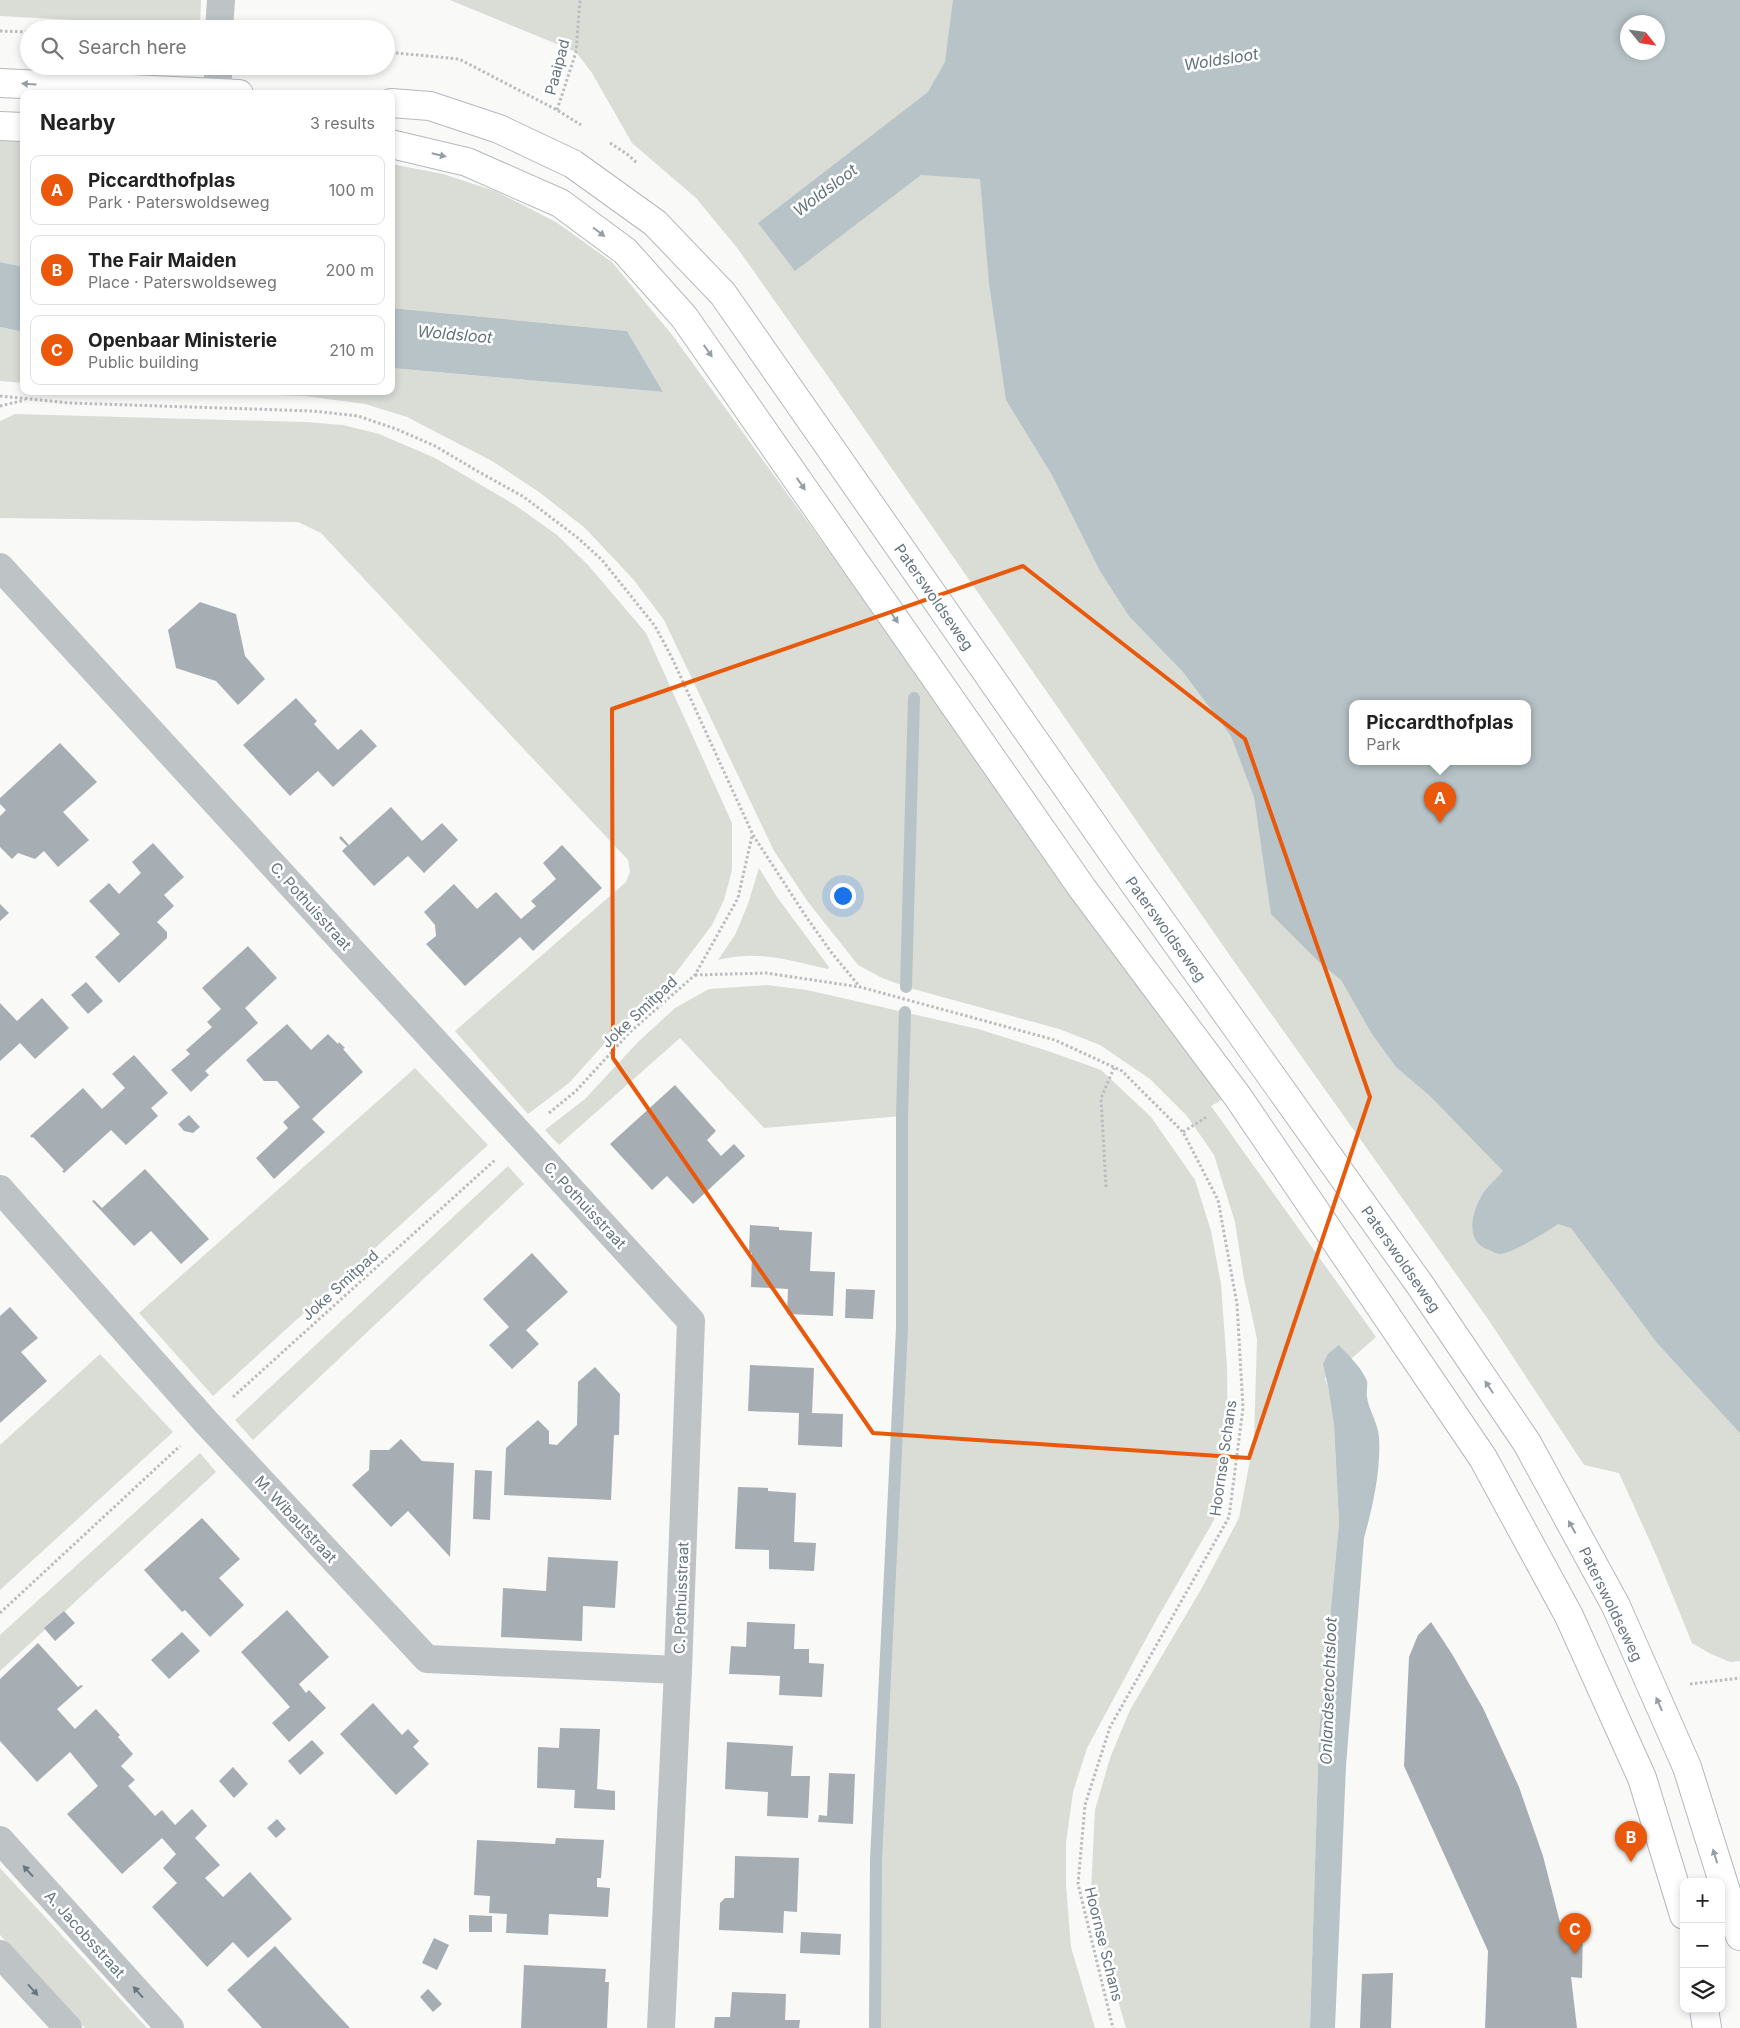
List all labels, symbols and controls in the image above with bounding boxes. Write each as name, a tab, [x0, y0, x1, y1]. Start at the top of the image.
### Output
north arrow	[1620, 15, 1665, 60]
search box	[20, 20, 395, 75]
icon: search	[38, 34, 66, 62]
text: Search here	[78, 36, 187, 59]
street label: Paaipad	[540, 37, 574, 97]
water label: Woldsloot	[1182, 43, 1260, 75]
one-way arrow	[21, 80, 37, 88]
text: Nearby	[40, 110, 115, 135]
text: 3 results	[310, 113, 375, 133]
one-way arrow	[431, 151, 446, 159]
water label: Woldsloot	[789, 159, 862, 221]
text: Piccardthofplas	[88, 169, 235, 192]
text: A	[51, 180, 63, 200]
text: 100 m	[329, 180, 374, 200]
text: Park · Paterswoldseweg	[88, 192, 269, 212]
one-way arrow	[592, 227, 606, 237]
text: The Fair Maiden	[88, 249, 237, 272]
text: B	[52, 260, 62, 280]
text: 200 m	[326, 260, 374, 280]
text: Place · Paterswoldseweg	[88, 272, 277, 292]
water label: Woldsloot	[417, 321, 494, 347]
text: Openbaar Ministerie	[88, 329, 277, 352]
text: C	[51, 340, 63, 360]
text: 210 m	[329, 340, 374, 360]
one-way arrow	[703, 344, 713, 358]
text: Public building	[88, 352, 199, 372]
one-way arrow	[796, 477, 806, 491]
street label: Paterswoldseweg	[890, 540, 978, 654]
one-way arrow	[889, 610, 899, 624]
popup	[1349, 700, 1531, 765]
text: Piccardthofplas	[1366, 711, 1514, 734]
text: Park	[1366, 734, 1401, 754]
pin: A	[1424, 782, 1456, 823]
street label: C. Pothuisstraat	[266, 858, 356, 954]
street label: Paterswoldseweg	[1122, 873, 1210, 985]
your location	[830, 883, 856, 909]
street label: Joke Smitpad	[597, 972, 681, 1052]
street label: C. Pothuisstraat	[540, 1157, 630, 1253]
street label: Paterswoldseweg	[1357, 1202, 1445, 1316]
street label: Joke Smitpad	[298, 1246, 382, 1324]
one-way arrow	[1484, 1380, 1494, 1394]
street label: Hoornse Schans	[1205, 1399, 1241, 1517]
street label: M. Wibautstraat	[251, 1472, 341, 1567]
one-way arrow	[1568, 1519, 1576, 1534]
street label: C. Pothuisstraat	[670, 1541, 692, 1655]
street label: Paterswoldseweg	[1575, 1544, 1647, 1664]
water label: Onlandsetochtsloot	[1315, 1616, 1341, 1765]
one-way arrow	[1655, 1697, 1663, 1711]
pin: B	[1615, 1821, 1647, 1862]
one-way arrow	[1711, 1849, 1718, 1864]
one-way arrow	[23, 1865, 34, 1878]
map controls	[1680, 1878, 1725, 2013]
button: +	[1680, 1878, 1725, 1923]
street label: Hoornse Schans	[1081, 1885, 1127, 2003]
street label: A. Jacobsstraat	[41, 1886, 129, 1982]
pin: C	[1559, 1913, 1591, 1954]
button: −	[1680, 1923, 1725, 1968]
button: layers	[1680, 1968, 1725, 2013]
one-way arrow	[27, 1983, 39, 1995]
one-way arrow	[132, 1985, 143, 1998]

